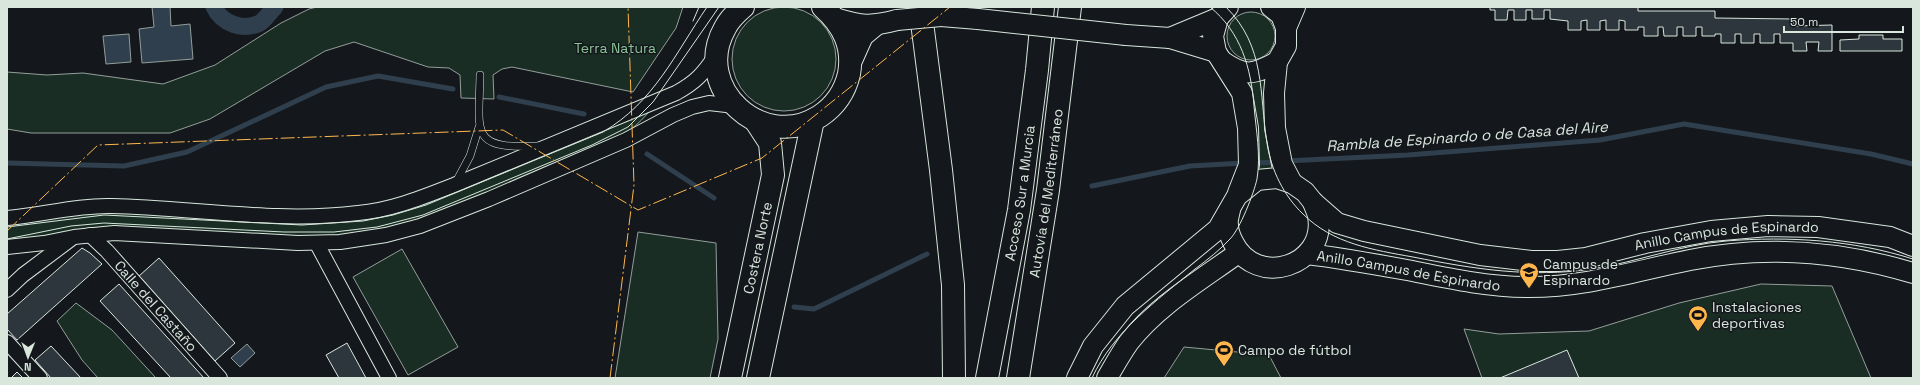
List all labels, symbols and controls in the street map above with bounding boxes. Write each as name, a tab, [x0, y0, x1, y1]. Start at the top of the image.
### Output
scale bar	[1784, 8, 1903, 34]
text: 50 m	[1790, 14, 1818, 30]
park label: Terra Natura	[574, 39, 656, 57]
street label: Autovía del Mediterráneo	[1025, 108, 1067, 279]
water label: Rambla de Espinardo o de Casa del Aire	[1326, 117, 1610, 155]
street label: Acceso Sur a Murcia	[1001, 124, 1039, 262]
street label: Costera Norte	[739, 200, 776, 296]
street label: Anillo Campus de Espinardo	[1632, 217, 1819, 254]
street label: Anillo Campus de Espinardo	[1316, 246, 1501, 295]
place label: Campus de Espinardo	[1543, 255, 1618, 289]
street label: Calle del Castaño	[111, 257, 201, 355]
school or university icon: Campus de Espinardo	[1518, 261, 1540, 289]
place label: Instalaciones deportivas	[1712, 298, 1802, 332]
sports icon: Instalaciones deportivas	[1687, 304, 1709, 332]
north arrow	[8, 337, 48, 377]
sports icon: Campo de fútbol	[1213, 339, 1235, 367]
place label: Campo de fútbol	[1238, 341, 1352, 359]
text: N	[24, 360, 32, 374]

